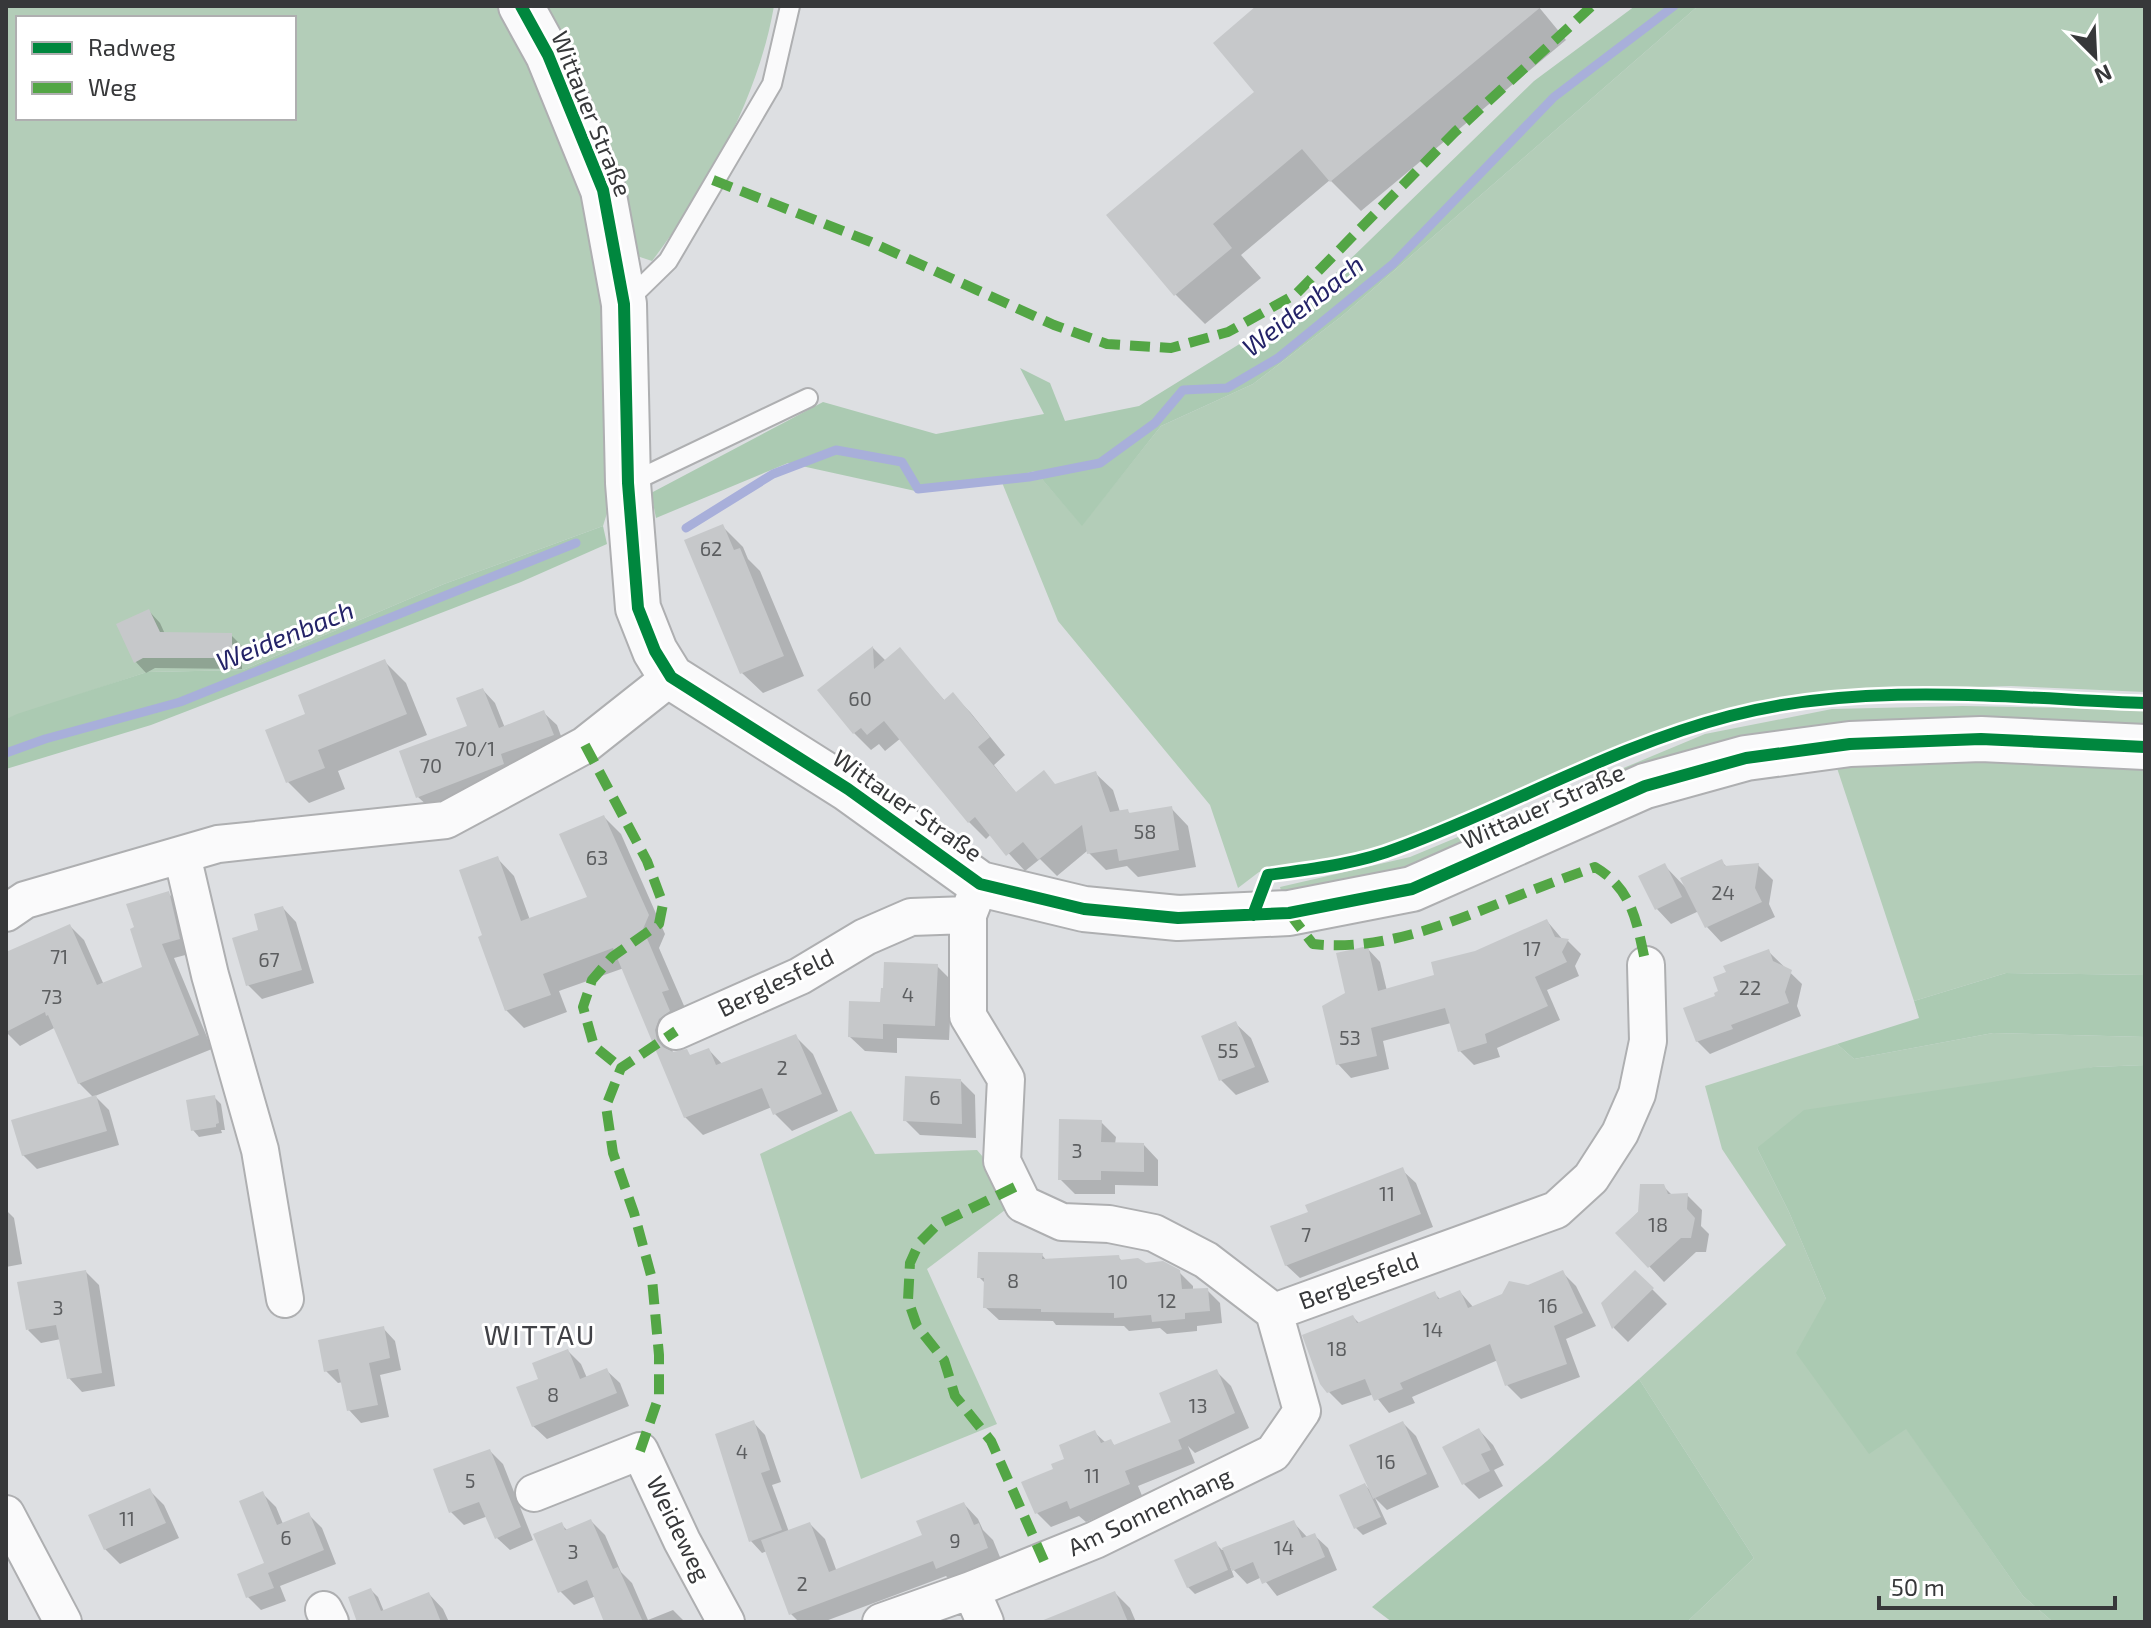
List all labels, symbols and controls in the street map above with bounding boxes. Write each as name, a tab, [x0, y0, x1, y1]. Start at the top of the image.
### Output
legend	[16, 16, 296, 120]
north arrow	[2055, 16, 2135, 96]
street label: Wittauer Straße	[546, 27, 639, 200]
text: Radweg	[88, 32, 176, 61]
text: N	[2091, 60, 2116, 90]
text: Weg	[88, 72, 137, 101]
water label: Weidenbach	[1235, 248, 1369, 362]
house number: 62	[700, 536, 722, 560]
water label: Weidenbach	[211, 593, 358, 676]
house number: 60	[848, 686, 872, 710]
house number: 70/1	[455, 736, 495, 760]
street label: Wittauer Straße	[828, 743, 988, 867]
house number: 70	[420, 753, 442, 777]
street label: Wittauer Straße	[1456, 757, 1628, 855]
house number: 58	[1134, 819, 1156, 843]
house number: 63	[586, 845, 608, 869]
house number: 24	[1711, 880, 1735, 904]
house number: 17	[1523, 936, 1541, 960]
street label: Berglesfeld	[713, 941, 838, 1022]
house number: 71	[50, 944, 68, 968]
house number: 67	[258, 947, 280, 971]
house number: 22	[1739, 975, 1761, 999]
house number: 4	[902, 982, 914, 1006]
house number: 73	[41, 984, 63, 1008]
house number: 53	[1339, 1025, 1361, 1049]
house number: 55	[1217, 1038, 1239, 1062]
house number: 2	[776, 1055, 788, 1079]
house number: 6	[929, 1085, 941, 1109]
house number: 3	[1071, 1138, 1083, 1162]
house number: 11	[1379, 1181, 1395, 1205]
house number: 18	[1648, 1212, 1668, 1236]
house number: 7	[1301, 1222, 1311, 1246]
street label: Berglesfeld	[1295, 1244, 1422, 1315]
house number: 8	[1007, 1268, 1019, 1292]
house number: 10	[1108, 1269, 1128, 1293]
house number: 12	[1157, 1288, 1177, 1312]
house number: 16	[1538, 1293, 1558, 1317]
house number: 3	[52, 1295, 64, 1319]
district label: WITTAU	[484, 1317, 596, 1351]
house number: 14	[1423, 1317, 1443, 1341]
house number: 18	[1327, 1336, 1347, 1360]
house number: 8	[547, 1382, 559, 1406]
house number: 13	[1188, 1393, 1208, 1417]
house number: 4	[736, 1439, 748, 1463]
house number: 16	[1376, 1449, 1396, 1473]
street label: Am Sonnenhang	[1063, 1460, 1236, 1561]
house number: 11	[1084, 1463, 1100, 1487]
house number: 5	[465, 1468, 475, 1492]
street label: Weideweg	[641, 1471, 717, 1586]
house number: 11	[119, 1506, 135, 1530]
house number: 6	[280, 1525, 292, 1549]
house number: 9	[949, 1528, 961, 1552]
house number: 14	[1274, 1535, 1294, 1559]
house number: 3	[567, 1539, 579, 1563]
scale bar	[1879, 1560, 2115, 1610]
house number: 2	[796, 1571, 808, 1595]
text: 50 m	[1891, 1572, 1945, 1601]

